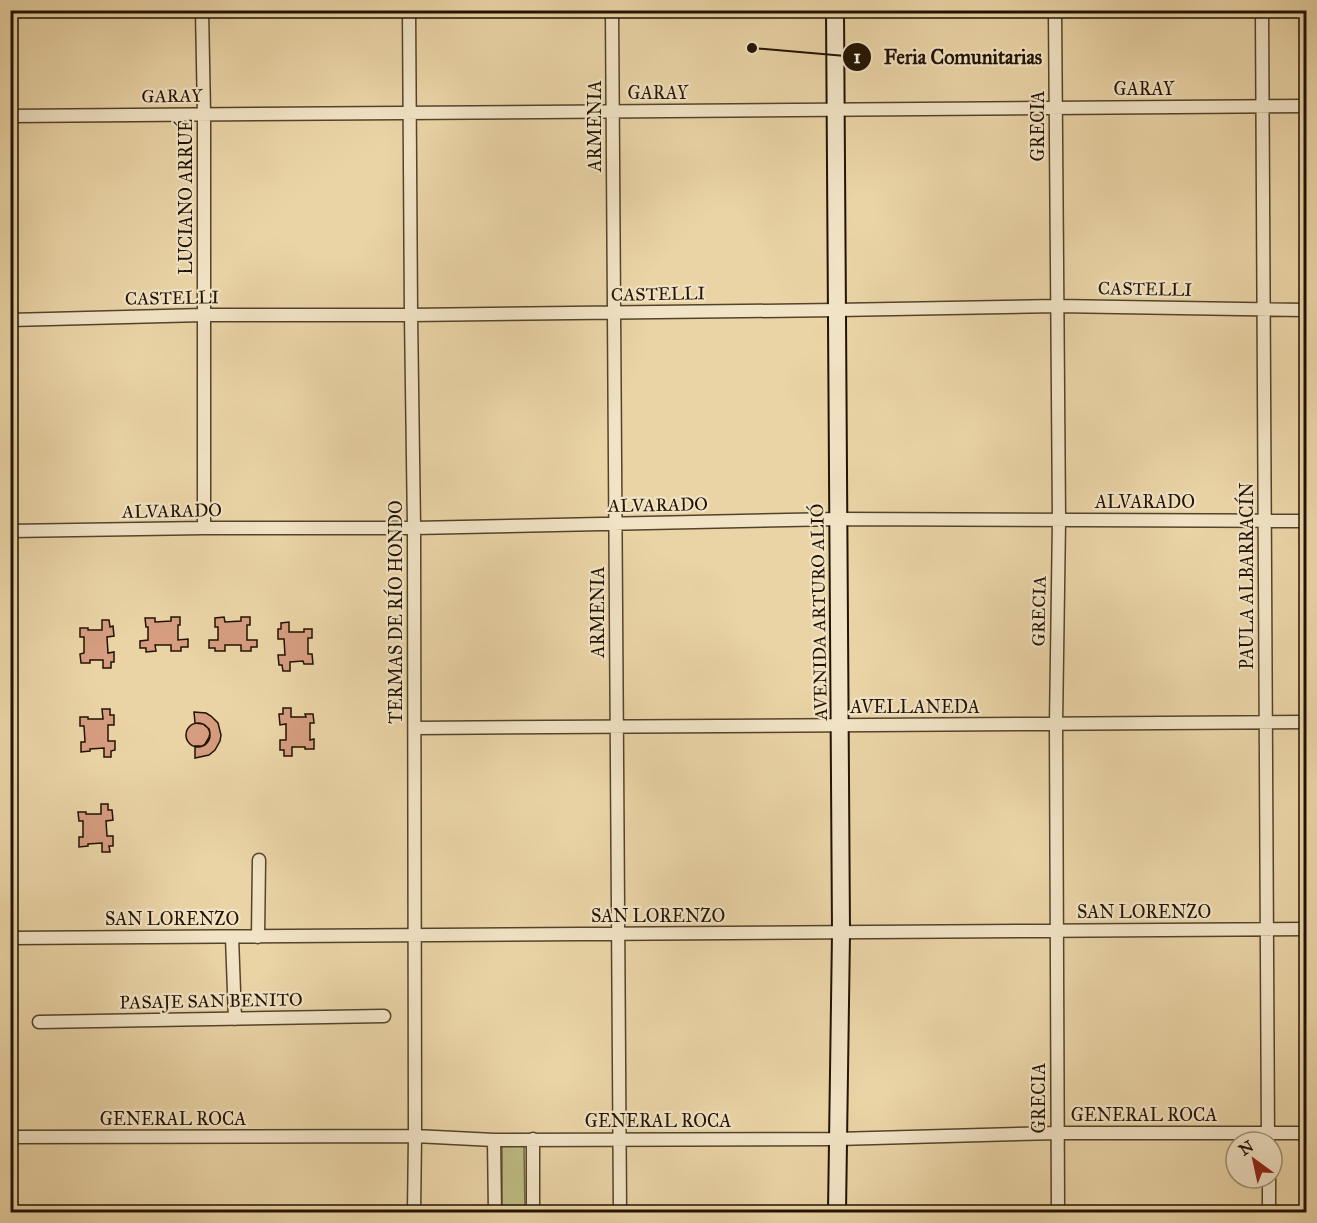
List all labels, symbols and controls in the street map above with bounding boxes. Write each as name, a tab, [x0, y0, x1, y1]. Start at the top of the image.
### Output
callout: Feria Comunitarias	[842, 38, 1054, 76]
text: Feria Comunitarias	[884, 45, 1043, 69]
text: 1	[853, 46, 861, 68]
street label: GARAY	[1113, 78, 1175, 100]
street label: ARMENIA	[584, 80, 606, 173]
street label: GARAY	[627, 82, 689, 104]
street label: GARAY	[141, 84, 203, 108]
street label: GRECIA	[1027, 91, 1049, 161]
street label: LUCIANO ARRUÉ	[173, 119, 197, 275]
street label: CASTELLI	[1098, 277, 1193, 301]
street label: CASTELLI	[611, 282, 706, 306]
street label: CASTELLI	[125, 286, 220, 310]
street label: PAULA ALBARRACÍN	[1234, 483, 1258, 669]
street label: ALVARADO	[1094, 491, 1195, 513]
street label: ALVARADO	[607, 493, 708, 517]
street label: ALVARADO	[121, 499, 222, 523]
street label: TERMAS DE RÍO HONDO	[383, 500, 407, 724]
street label: AVENIDA ARTURO ALIÓ	[804, 504, 832, 721]
street label: ARMENIA	[587, 566, 609, 659]
street label: GRECIA	[1027, 575, 1051, 647]
street label: AVELLANEDA	[849, 696, 980, 718]
street label: SAN LORENZO	[1077, 901, 1211, 923]
street label: SAN LORENZO	[591, 905, 725, 927]
street label: SAN LORENZO	[105, 908, 239, 930]
street label: PASAJE SAN BENITO	[119, 988, 303, 1015]
street label: GRECIA	[1028, 1063, 1050, 1133]
street label: GENERAL ROCA	[1071, 1104, 1217, 1126]
street label: GENERAL ROCA	[100, 1108, 246, 1130]
street label: GENERAL ROCA	[585, 1110, 731, 1132]
north arrow	[1224, 1130, 1284, 1190]
text: N	[1235, 1136, 1257, 1160]

